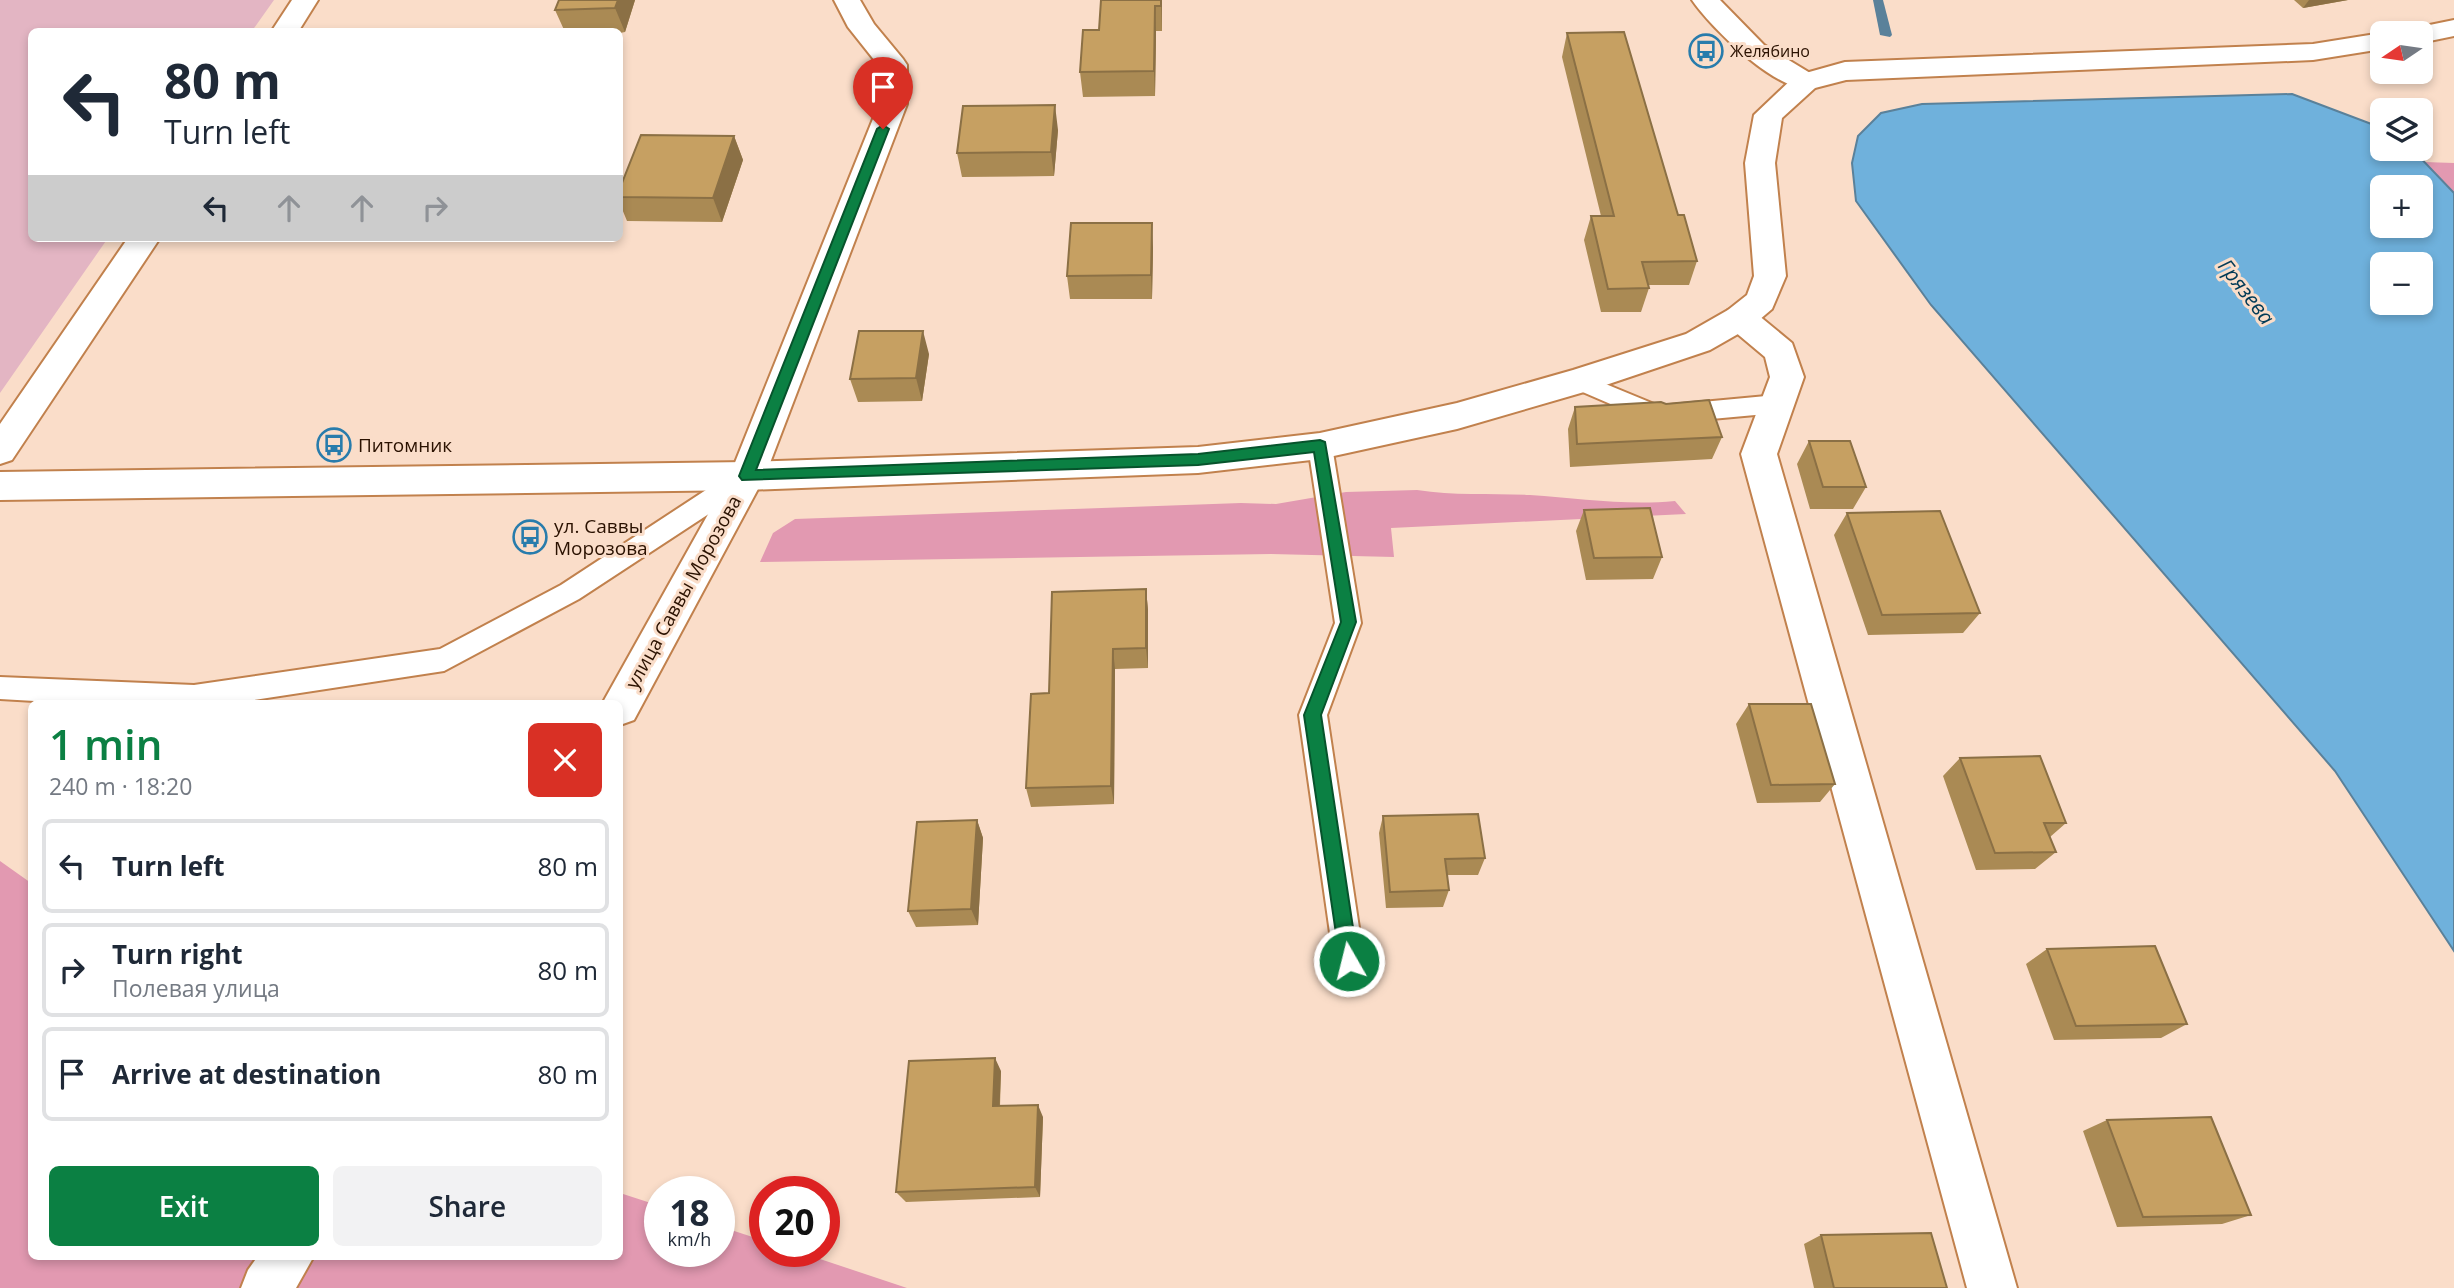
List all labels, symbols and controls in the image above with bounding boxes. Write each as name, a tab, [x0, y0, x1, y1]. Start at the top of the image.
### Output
north arrow	[2370, 21, 2432, 84]
map controls	[2370, 21, 2433, 315]
bus stop icon: Желябино	[1687, 32, 1725, 70]
place label: Желябино	[1730, 40, 1810, 62]
text: 80 m	[164, 47, 281, 113]
icon: left	[49, 56, 140, 147]
pin	[853, 57, 913, 129]
icon: arrive	[864, 68, 902, 106]
button: layers	[2370, 98, 2433, 161]
text: Turn left	[164, 110, 290, 153]
button: +	[2370, 175, 2433, 238]
icon: left	[197, 189, 235, 227]
icon: ahead	[270, 189, 308, 227]
icon: ahead	[343, 189, 381, 227]
icon: right	[416, 189, 454, 227]
button: −	[2370, 252, 2433, 315]
water label: Грязева	[2212, 253, 2281, 330]
bus stop icon: Питомник	[315, 426, 353, 464]
place label: Питомник	[358, 432, 452, 458]
street label: улица Саввы Морозова	[619, 491, 747, 693]
place label: ул. Саввы Морозова	[554, 513, 648, 561]
bus stop icon: ул. Саввы Морозова	[511, 518, 549, 556]
text: 1 min	[49, 715, 162, 772]
button: close	[528, 723, 602, 797]
text: 240 m · 18:20	[49, 770, 192, 802]
icon: left	[53, 847, 91, 885]
text: Turn left	[112, 848, 224, 884]
text: 80 m	[537, 848, 598, 884]
position arrow	[1312, 924, 1386, 998]
text: Turn right	[112, 936, 243, 972]
icon: right	[53, 951, 91, 989]
text: 80 m	[537, 952, 598, 988]
text: Полевая улица	[112, 972, 280, 1004]
icon: arrive	[53, 1055, 91, 1093]
text: Arrive at destination	[112, 1056, 381, 1092]
text: 80 m	[537, 1056, 598, 1092]
button: Exit	[49, 1166, 319, 1246]
button: Share	[333, 1166, 602, 1246]
speed limit sign: 20	[749, 1176, 840, 1267]
text: 18	[669, 1189, 710, 1236]
text: km/h	[668, 1227, 711, 1251]

